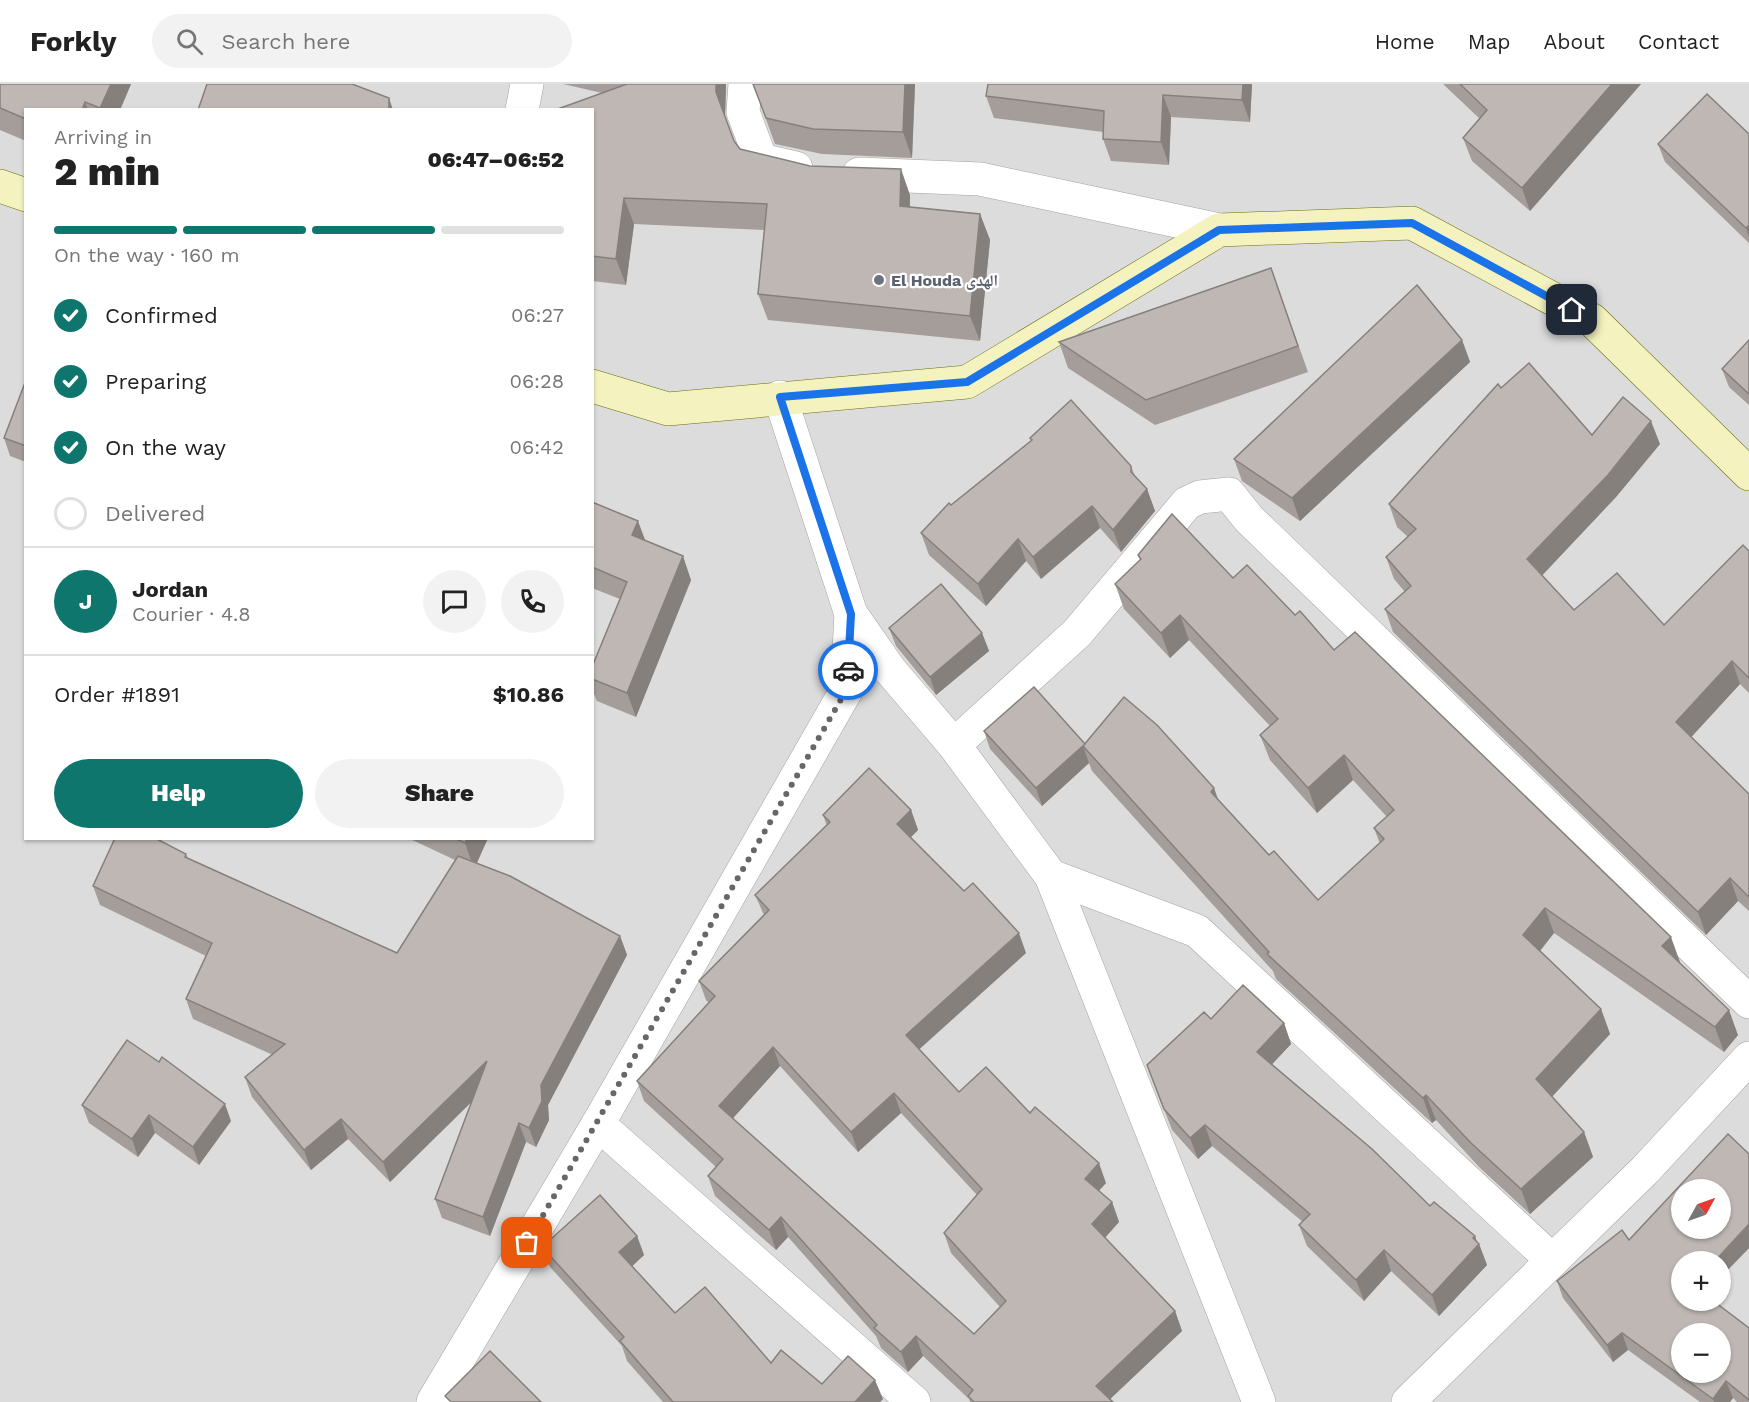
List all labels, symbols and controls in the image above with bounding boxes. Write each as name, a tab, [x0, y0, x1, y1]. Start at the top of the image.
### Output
search box	[152, 14, 572, 68]
text: Forkly	[30, 25, 116, 58]
icon: search	[173, 25, 206, 58]
text: Search here	[221, 29, 350, 54]
text: Home	[1375, 29, 1435, 54]
text: Map	[1468, 29, 1511, 54]
text: About	[1544, 29, 1605, 54]
text: Contact	[1638, 29, 1719, 54]
text: Arriving in	[54, 125, 152, 149]
text: 06:47–06:52	[427, 147, 564, 172]
text: 2 min	[54, 149, 160, 194]
text: On the way · 160 m	[54, 243, 239, 267]
place label: El Houda الهدى	[891, 271, 998, 290]
marker: El Houda الهدى	[872, 273, 886, 287]
pin	[1546, 284, 1597, 335]
icon: home	[1555, 293, 1588, 326]
icon: check	[54, 299, 87, 332]
text: Confirmed	[105, 303, 218, 328]
text: 06:27	[511, 303, 564, 327]
icon: check	[54, 365, 87, 398]
text: Preparing	[105, 369, 206, 394]
text: 06:28	[510, 369, 564, 393]
icon: check	[54, 431, 87, 464]
text: On the way	[105, 435, 226, 460]
text: 06:42	[510, 435, 564, 459]
text: Delivered	[105, 501, 205, 526]
button: chat	[423, 570, 486, 633]
button: phone	[501, 570, 564, 633]
text: Jordan	[132, 577, 208, 602]
text: J	[79, 589, 92, 614]
text: Courier · 4.8	[132, 602, 251, 626]
courier	[818, 640, 878, 700]
icon: car	[832, 654, 865, 687]
text: Order #1891	[54, 682, 180, 707]
text: $10.86	[493, 682, 564, 707]
button: Help	[54, 759, 303, 828]
button: Share	[315, 759, 564, 828]
north arrow	[1671, 1179, 1731, 1239]
map controls	[1671, 1179, 1731, 1383]
pin	[501, 1217, 552, 1268]
icon: bag	[510, 1226, 543, 1259]
button: +	[1671, 1251, 1731, 1311]
button: −	[1671, 1323, 1731, 1383]

